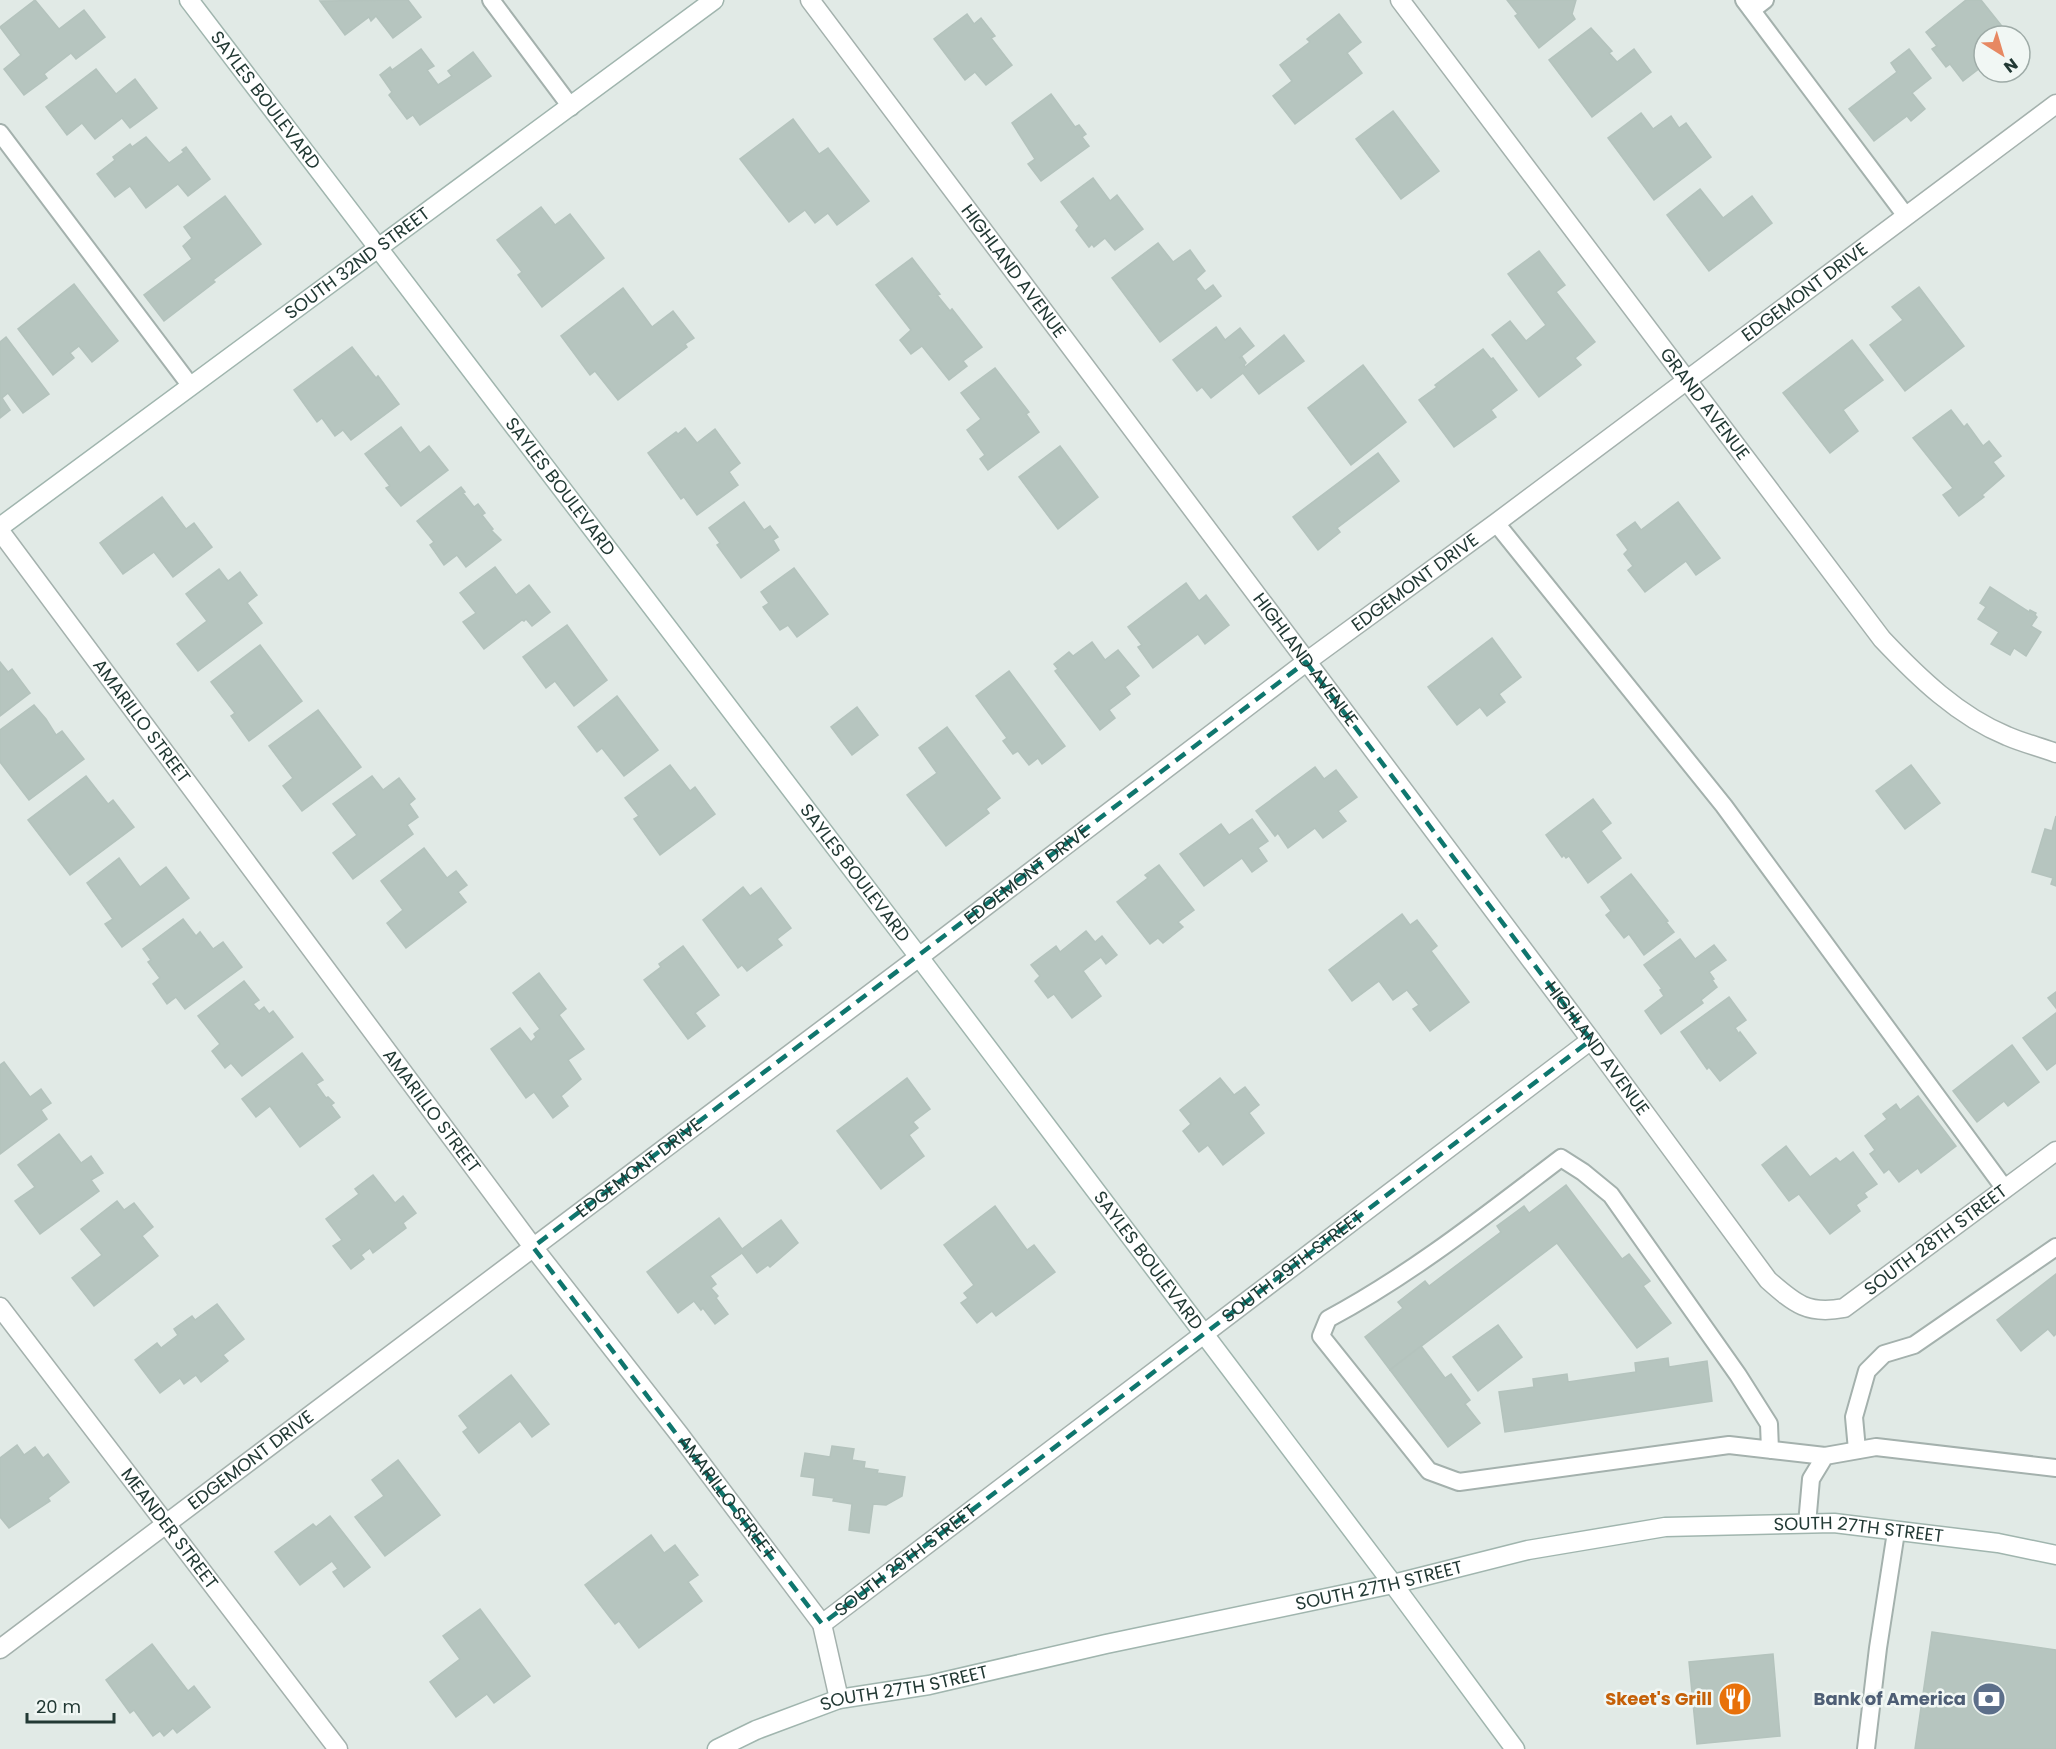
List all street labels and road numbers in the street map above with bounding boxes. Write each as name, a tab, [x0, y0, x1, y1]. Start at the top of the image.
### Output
street label: SAYLES BOULEVARD	[205, 26, 327, 174]
street label: HIGHLAND AVENUE	[956, 199, 1072, 343]
street label: SOUTH 32ND STREET	[279, 201, 435, 325]
street label: EDGEMONT DRIVE	[1736, 236, 1873, 347]
street label: GRAND AVENUE	[1655, 342, 1756, 465]
street label: SAYLES BOULEVARD	[500, 412, 621, 561]
street label: EDGEMONT DRIVE	[1346, 527, 1483, 637]
street label: HIGHLAND AVENUE	[1247, 587, 1364, 731]
street label: AMARILLO STREET	[87, 654, 197, 788]
street label: SAYLES BOULEVARD	[794, 798, 916, 947]
street label: EDGEMONT DRIVE	[959, 818, 1094, 930]
street label: HIGHLAND AVENUE	[1539, 976, 1655, 1120]
street label: AMARILLO STREET	[378, 1043, 487, 1178]
street label: EDGEMONT DRIVE	[571, 1112, 707, 1223]
street label: SOUTH 28TH STREET	[1859, 1178, 2012, 1301]
street label: SAYLES BOULEVARD	[1088, 1186, 1209, 1335]
street label: SOUTH 29TH STREET	[1216, 1204, 1369, 1328]
street label: EDGEMONT DRIVE	[182, 1404, 319, 1515]
street label: AMARILLO STREET	[672, 1430, 782, 1564]
street label: MEANDER STREET	[115, 1462, 225, 1594]
street label: SOUTH 29TH STREET	[829, 1498, 982, 1622]
street label: SOUTH 27TH STREET	[1773, 1510, 1945, 1548]
street label: SOUTH 27TH STREET	[1293, 1554, 1465, 1616]
street label: SOUTH 27TH STREET	[816, 1659, 991, 1717]

